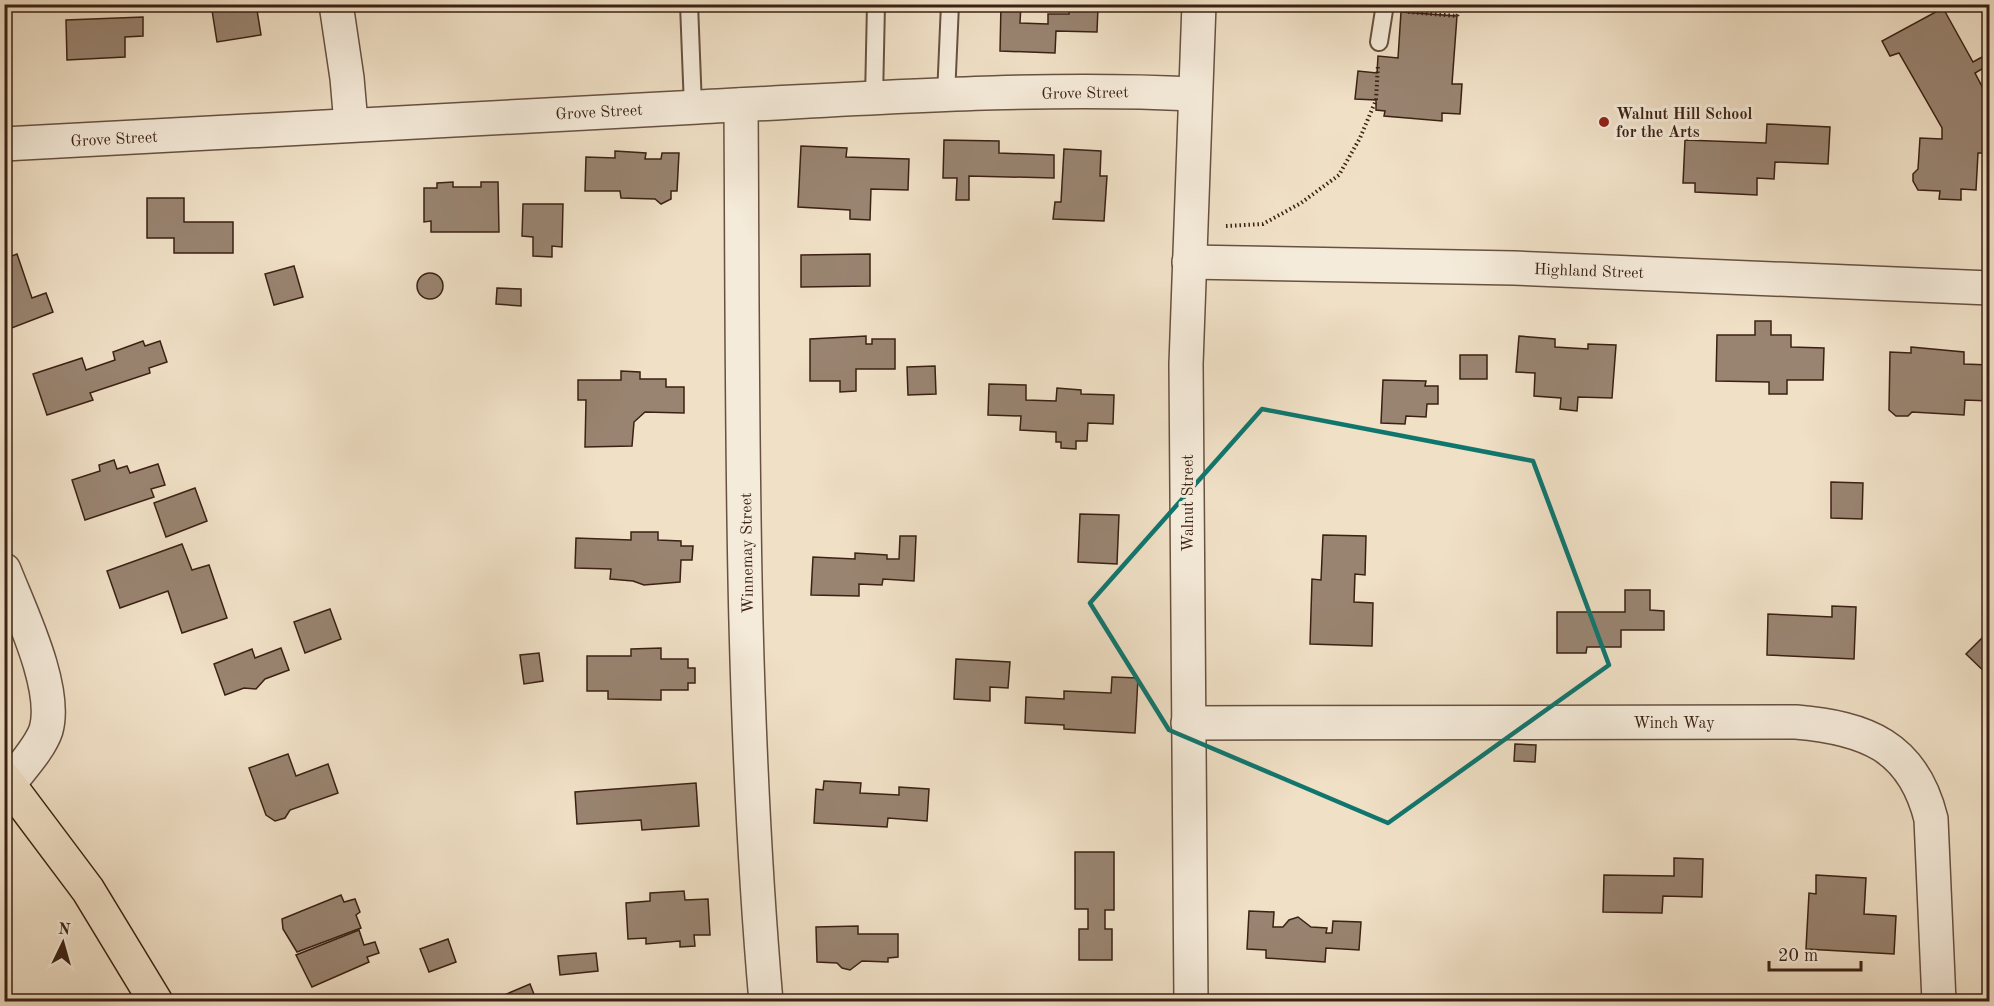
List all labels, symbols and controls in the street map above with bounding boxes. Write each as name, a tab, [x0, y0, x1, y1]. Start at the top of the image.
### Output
street label: Grove Street	[1041, 85, 1129, 103]
street label: Grove Street	[555, 103, 644, 123]
place label: Walnut Hill School for the Arts	[1616, 107, 1752, 141]
marker: Walnut Hill School for the Arts	[1597, 115, 1611, 129]
street label: Grove Street	[70, 130, 159, 150]
street label: Highland Street	[1533, 262, 1645, 282]
street label: Walnut Street	[1181, 454, 1197, 552]
street label: Winnemay Street	[739, 492, 757, 614]
street label: Winch Way	[1633, 716, 1715, 732]
north arrow	[33, 913, 93, 973]
text: N	[57, 922, 72, 939]
scale bar	[1769, 934, 1860, 972]
text: 20 m	[1778, 947, 1818, 965]

